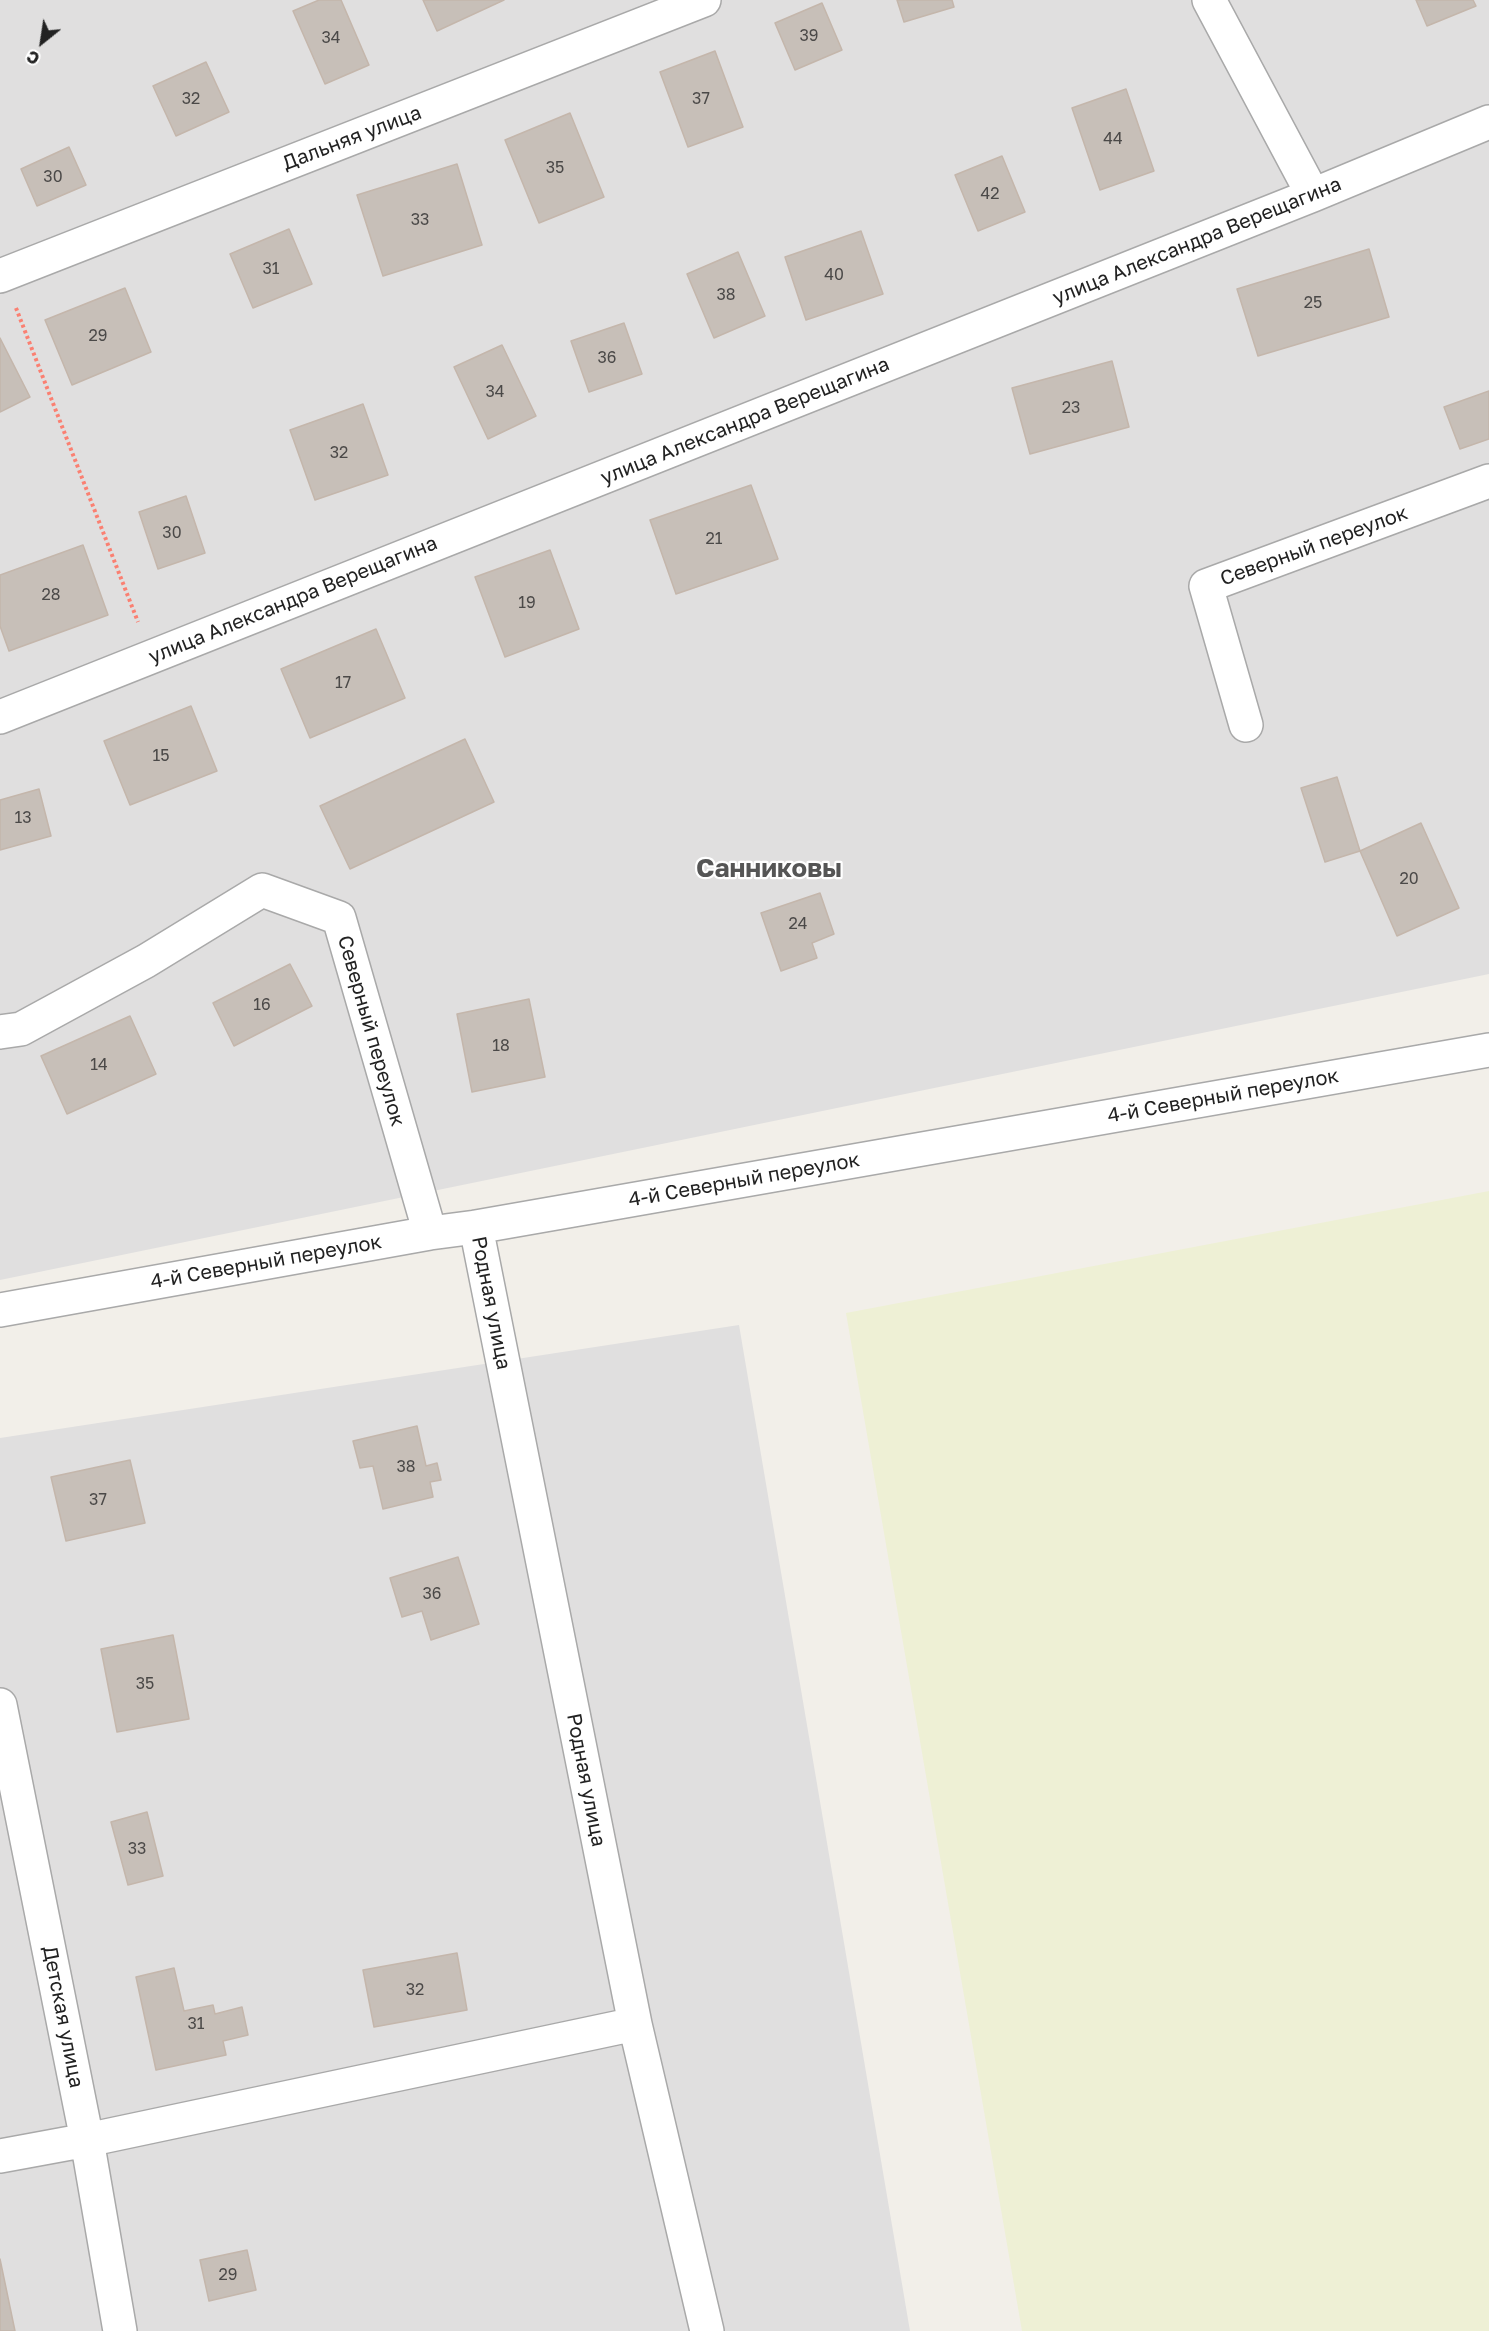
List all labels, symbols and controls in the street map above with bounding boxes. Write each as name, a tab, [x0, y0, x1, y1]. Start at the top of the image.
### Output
north arrow	[12, 12, 72, 72]
house number: 39	[799, 26, 819, 46]
house number: 34	[321, 28, 341, 48]
text: С	[23, 46, 43, 69]
house number: 32	[182, 89, 200, 109]
house number: 37	[692, 89, 710, 109]
street label: Дальняя улица	[279, 101, 425, 175]
house number: 44	[1103, 129, 1123, 149]
house number: 35	[546, 158, 564, 178]
house number: 30	[43, 167, 63, 187]
street label: улица Александра Верещагина	[1049, 172, 1345, 310]
house number: 42	[980, 184, 1000, 204]
house number: 33	[411, 210, 429, 230]
house number: 31	[262, 259, 280, 279]
house number: 40	[824, 265, 844, 285]
house number: 38	[716, 285, 736, 305]
house number: 25	[1304, 293, 1322, 313]
house number: 29	[89, 326, 107, 346]
house number: 36	[597, 348, 617, 368]
street label: улица Александра Верещагина	[597, 352, 893, 490]
house number: 34	[485, 382, 505, 402]
house number: 23	[1062, 398, 1080, 418]
house number: 32	[330, 443, 348, 463]
street label: Северный переулок	[1217, 501, 1411, 591]
house number: 30	[162, 523, 182, 543]
house number: 21	[705, 529, 723, 549]
street label: улица Александра Верещагина	[145, 531, 441, 669]
house number: 28	[41, 585, 61, 605]
house number: 19	[518, 593, 536, 613]
house number: 17	[335, 673, 351, 693]
house number: 15	[152, 746, 170, 766]
house number: 13	[14, 808, 32, 828]
district label: Санниковы	[696, 853, 842, 885]
house number: 20	[1399, 869, 1419, 889]
house number: 24	[788, 914, 808, 934]
street label: Северный переулок	[332, 933, 410, 1129]
house number: 16	[253, 995, 271, 1015]
house number: 18	[492, 1036, 510, 1056]
house number: 14	[90, 1055, 108, 1075]
street label: 4-й Северный переулок	[1105, 1064, 1341, 1128]
street label: 4-й Северный переулок	[626, 1148, 862, 1212]
street label: 4-й Северный переулок	[148, 1230, 384, 1294]
street label: Родная улица	[466, 1234, 516, 1372]
house number: 38	[396, 1457, 416, 1477]
house number: 37	[89, 1490, 107, 1510]
house number: 36	[422, 1584, 442, 1604]
house number: 35	[136, 1674, 154, 1694]
street label: Родная улица	[561, 1711, 611, 1849]
house number: 33	[128, 1839, 146, 1859]
street label: Детская улица	[37, 1944, 89, 2090]
house number: 32	[406, 1980, 424, 2000]
house number: 31	[187, 2014, 205, 2034]
house number: 29	[219, 2265, 237, 2285]

